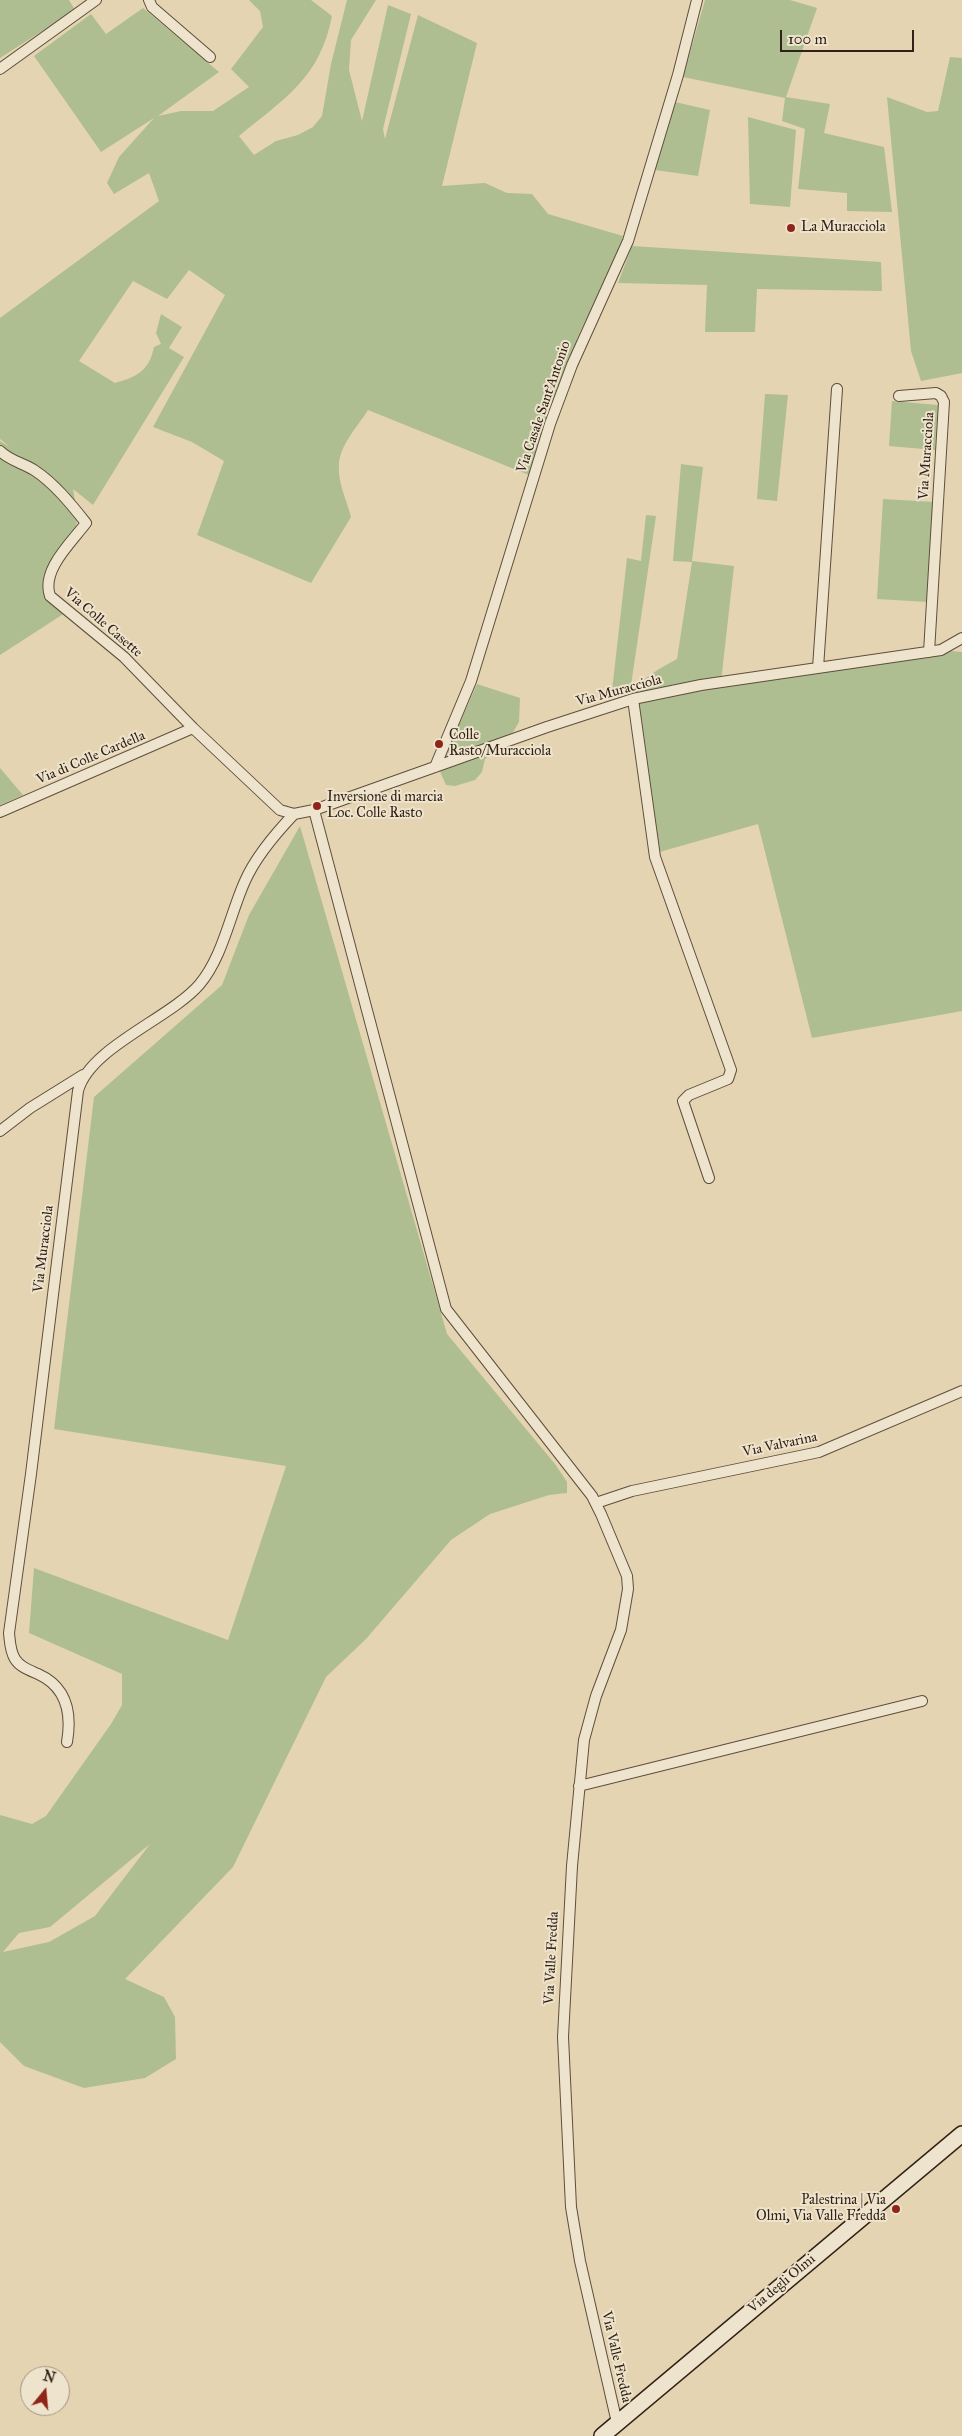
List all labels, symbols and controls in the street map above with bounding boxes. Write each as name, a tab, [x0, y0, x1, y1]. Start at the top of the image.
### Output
scale bar	[782, 20, 916, 52]
text: 100 m	[788, 30, 827, 48]
place label: La Muracciola	[801, 220, 886, 236]
marker: La Muracciola	[785, 222, 797, 234]
street label: Via Casale Sant'Antonio	[514, 339, 574, 475]
street label: Via Muracciola	[916, 412, 938, 500]
street label: Via Colle Casette	[61, 585, 145, 661]
street label: Via Muracciola	[574, 672, 664, 710]
street label: Via di Colle Cardella	[34, 728, 148, 788]
place label: Colle Rasto/Muracciola	[449, 728, 551, 760]
marker: Colle Rasto/Muracciola	[433, 738, 445, 750]
place label: Inversione di marcia Loc. Colle Rasto	[327, 790, 443, 822]
marker: Inversione di marcia Loc. Colle Rasto	[311, 800, 323, 812]
street label: Via Muracciola	[30, 1204, 58, 1294]
street label: Via Valvarina	[741, 1429, 819, 1461]
street label: Via Valle Fredda	[541, 1911, 563, 2005]
place label: Palestrina | Via Olmi, Via Valle Fredda	[756, 2193, 886, 2226]
marker: Palestrina | Via Olmi, Via Valle Fredda	[890, 2203, 902, 2215]
street label: Via degli Olmi	[745, 2251, 819, 2317]
street label: Via Valle Fredda	[597, 2310, 635, 2404]
north arrow	[20, 2366, 70, 2416]
text: N	[41, 2367, 57, 2387]

